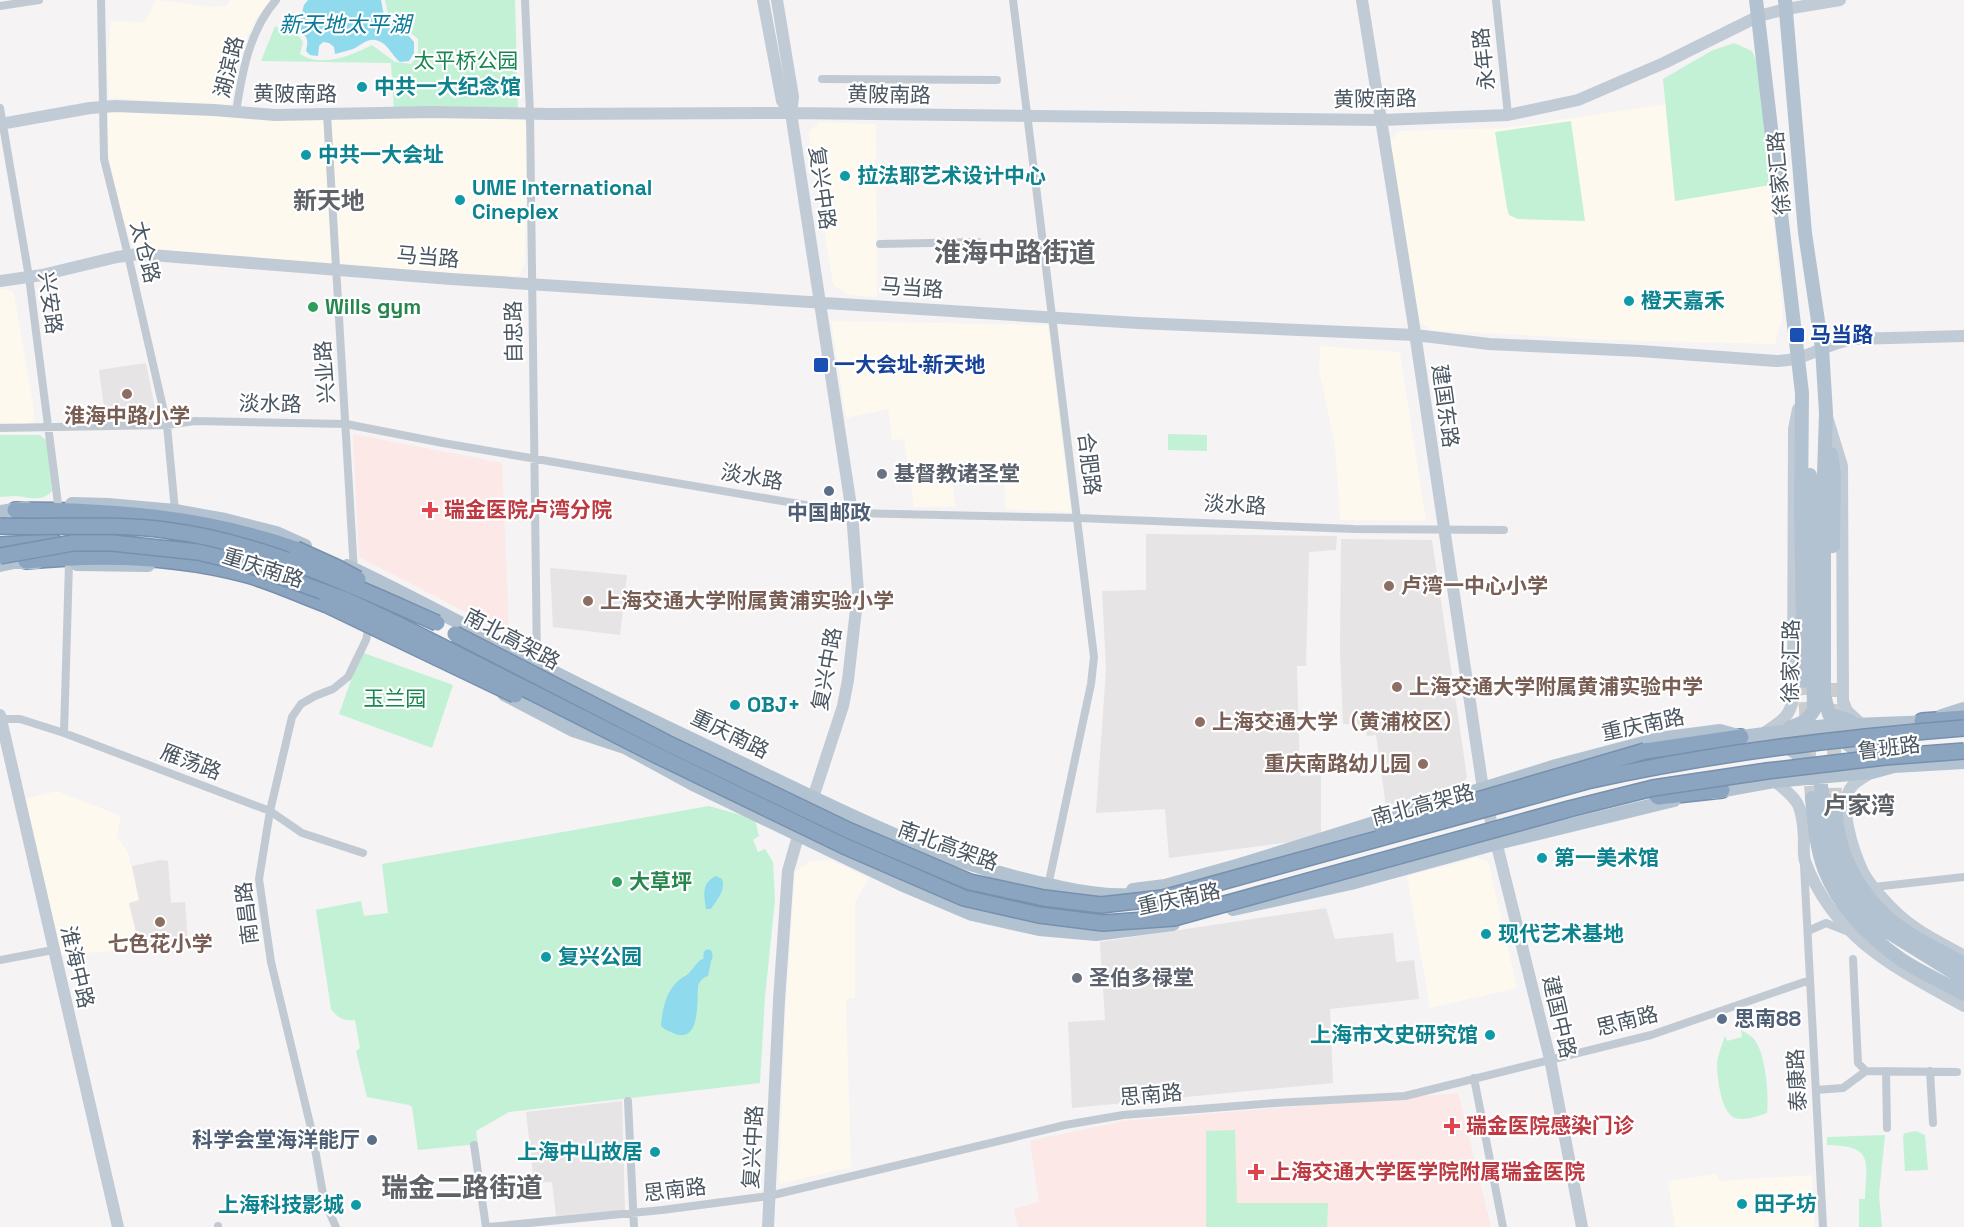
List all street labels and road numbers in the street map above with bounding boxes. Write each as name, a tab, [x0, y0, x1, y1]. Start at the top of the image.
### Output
street label: 永年路	[1467, 26, 1500, 92]
street label: 湖滨路	[208, 33, 249, 101]
street label: 黄陂南路	[253, 80, 337, 107]
street label: 黄陂南路	[847, 80, 931, 109]
street label: 黄陂南路	[1333, 84, 1417, 113]
street label: 徐家汇路	[1761, 130, 1796, 216]
street label: 复兴中路	[803, 144, 842, 231]
street label: 太仓路	[125, 218, 166, 286]
street label: 马当路	[395, 240, 461, 273]
street label: 兴安路	[33, 270, 68, 336]
street label: 马当路	[880, 272, 944, 303]
street label: 自忠路	[499, 300, 528, 364]
street label: 兴业路	[309, 340, 340, 404]
street label: 建国东路	[1426, 362, 1465, 449]
street label: 淡水路	[238, 389, 302, 418]
street label: 合肥路	[1072, 431, 1107, 497]
street label: 淡水路	[719, 458, 785, 495]
street label: 淡水路	[1203, 489, 1267, 520]
street label: 重庆南路	[219, 542, 307, 593]
street label: 南北高架路	[460, 602, 565, 675]
street label: 徐家汇路	[1776, 619, 1805, 703]
street label: 复兴中路	[806, 625, 847, 713]
street label: 重庆南路	[687, 703, 774, 764]
street label: 重庆南路	[1599, 703, 1687, 746]
street label: 鲁班路	[1856, 730, 1922, 765]
street label: 雁荡路	[157, 738, 225, 785]
street label: 南北高架路	[1369, 778, 1477, 831]
street label: 南北高架路	[894, 815, 1002, 876]
street label: 重庆南路	[1135, 877, 1223, 920]
street label: 南昌路	[229, 880, 264, 946]
street label: 淮海中路	[55, 923, 100, 1011]
street label: 建国中路	[1537, 973, 1582, 1061]
street label: 思南路	[1593, 1000, 1661, 1041]
street label: 泰康路	[1781, 1048, 1812, 1112]
street label: 思南路	[1118, 1078, 1184, 1111]
street label: 复兴中路	[737, 1104, 768, 1190]
street label: 思南路	[642, 1172, 708, 1207]

